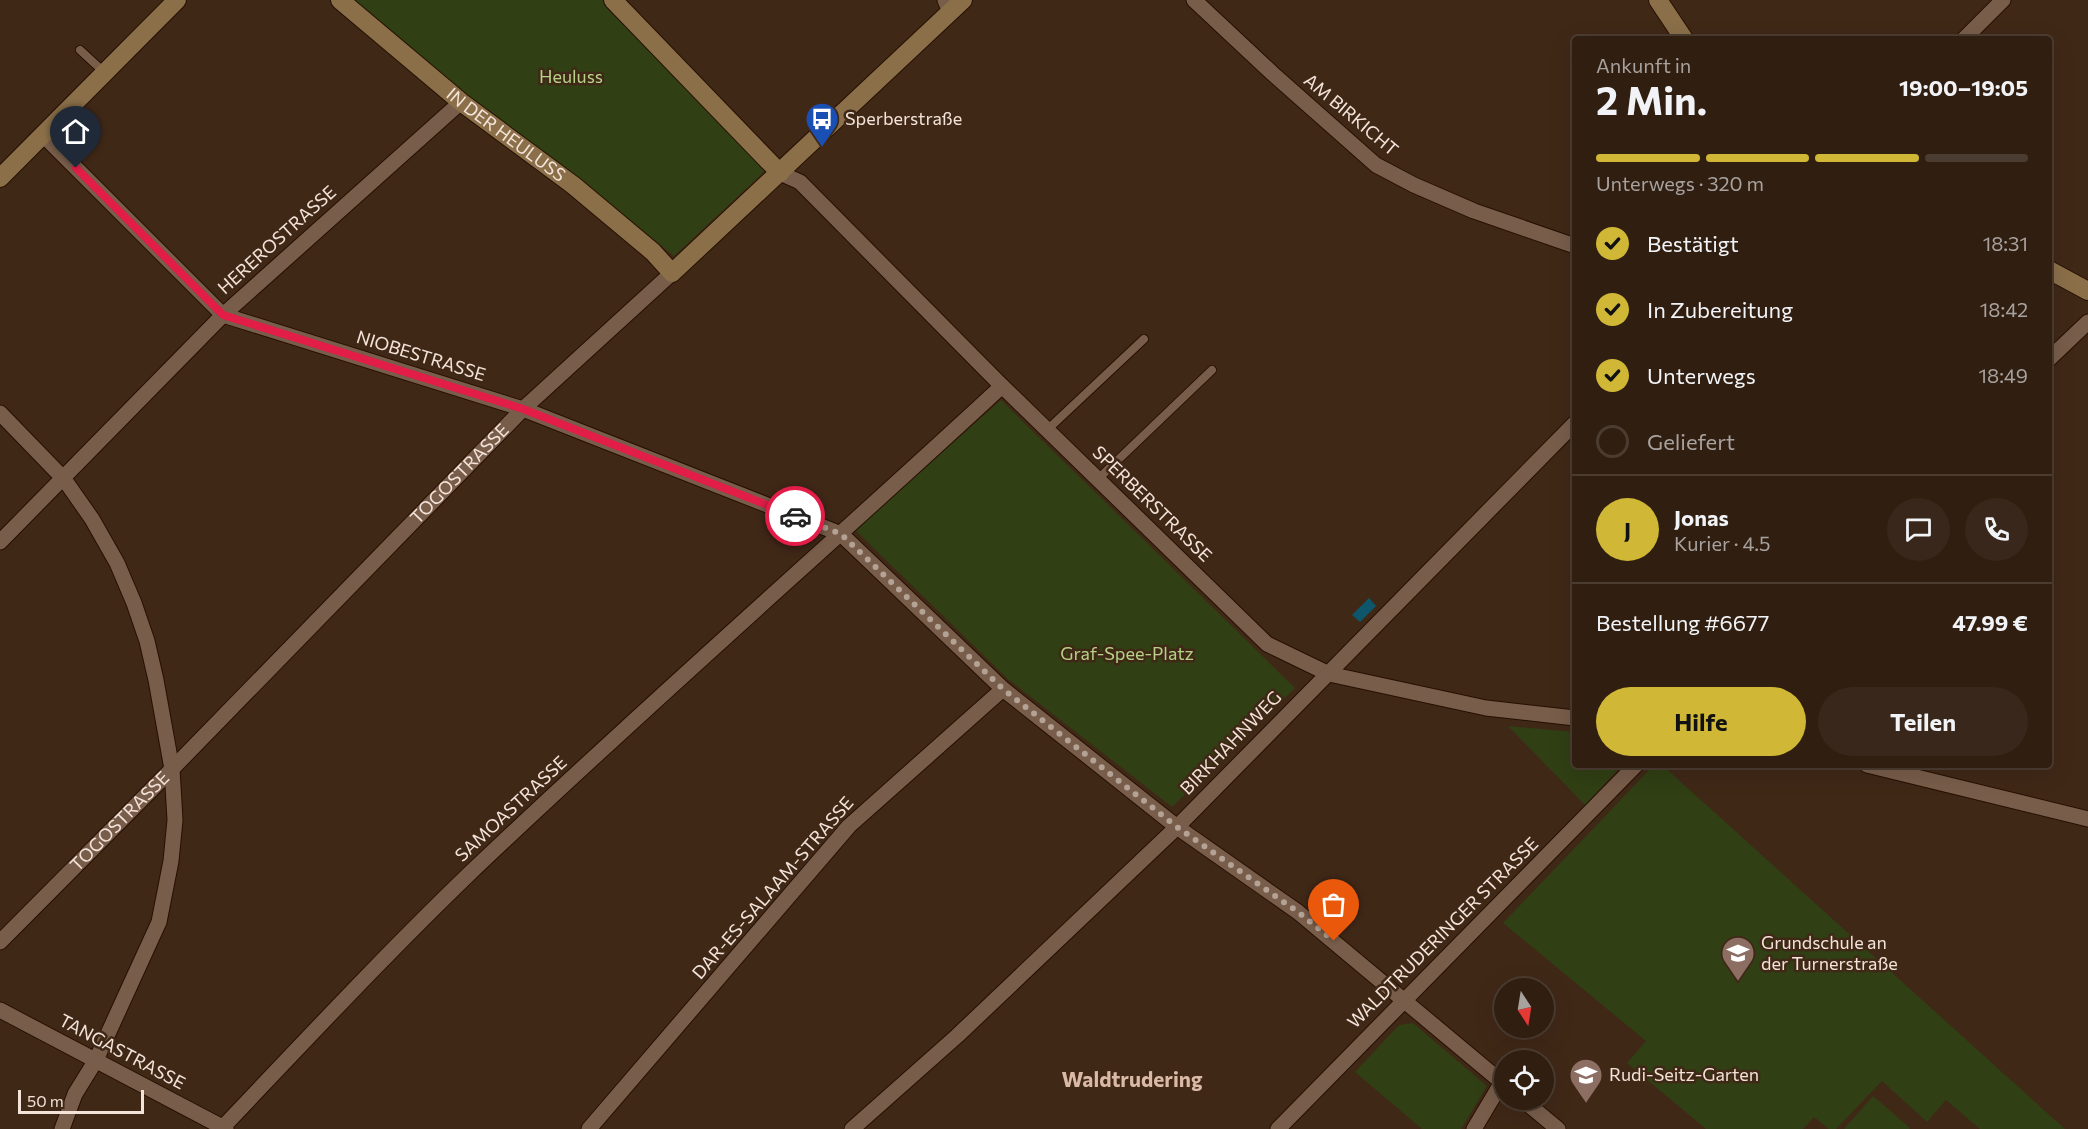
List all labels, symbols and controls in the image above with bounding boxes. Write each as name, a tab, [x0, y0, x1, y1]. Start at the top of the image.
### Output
text: Ankunft in	[1596, 53, 1691, 77]
park label: Heuluss	[539, 65, 603, 87]
street label: AM BIRKICHT	[1300, 68, 1403, 160]
text: 19:00–19:05	[1899, 74, 2028, 101]
text: 2 Min.	[1596, 75, 1707, 123]
street label: IN DER HEULUSS	[442, 83, 570, 186]
bus stop icon: Sperberstraße	[804, 101, 840, 148]
pin	[50, 106, 101, 168]
place label: Sperberstraße	[845, 107, 962, 129]
icon: home	[59, 115, 92, 148]
text: Unterwegs · 320 m	[1596, 171, 1764, 195]
street label: HEREROSTRASSE	[213, 180, 340, 298]
icon: check	[1596, 227, 1629, 260]
text: Bestätigt	[1647, 230, 1739, 257]
text: 18:31	[1983, 231, 2028, 255]
icon: check	[1596, 293, 1629, 326]
text: In Zubereitung	[1647, 296, 1793, 323]
text: 18:42	[1980, 297, 2028, 321]
street label: NIOBESTRASSE	[354, 325, 488, 385]
icon: check	[1596, 359, 1629, 392]
text: Unterwegs	[1647, 362, 1756, 389]
text: 18:49	[1978, 363, 2028, 387]
street label: TOGOSTRASSE	[405, 418, 513, 528]
text: Geliefert	[1647, 428, 1735, 455]
street label: SPERBERSTRASSE	[1089, 441, 1217, 566]
courier	[765, 486, 825, 546]
button: chat	[1887, 498, 1950, 561]
button: phone	[1965, 498, 2028, 561]
icon: car	[779, 500, 812, 533]
text: Jonas	[1674, 504, 1729, 531]
text: J	[1624, 516, 1631, 543]
text: Kurier · 4.5	[1674, 531, 1770, 555]
text: Bestellung #6677	[1596, 609, 1769, 636]
text: 47.99 €	[1952, 609, 2028, 636]
park label: Graf-Spee-Platz	[1060, 642, 1194, 664]
street label: BIRKHAHNWEG	[1175, 686, 1285, 799]
button: Hilfe	[1596, 687, 1806, 756]
button: Teilen	[1818, 687, 2028, 756]
street label: SAMOASTRASSE	[450, 751, 571, 866]
street label: TOGOSTRASSE	[65, 766, 173, 875]
street label: DAR-ES-SALAAM-STRASSE	[687, 792, 858, 983]
street label: WALDTRUDERINGER STRASSE	[1342, 832, 1542, 1032]
pin	[1308, 879, 1359, 941]
icon: bag	[1317, 888, 1350, 921]
place label: Grundschule an der Turnerstraße	[1761, 931, 1898, 974]
school or university icon: Grundschule an der Turnerstraße	[1720, 935, 1756, 982]
north arrow	[1494, 978, 1554, 1038]
map controls	[1494, 978, 1554, 1110]
street label: TANGASTRASSE	[56, 1009, 189, 1094]
button: locate	[1494, 1050, 1554, 1110]
school or university icon: Rudi-Seitz-Garten	[1568, 1057, 1604, 1104]
place label: Rudi-Seitz-Garten	[1609, 1063, 1759, 1085]
district label: Waldtrudering	[1062, 1066, 1203, 1091]
scale bar	[18, 1087, 144, 1114]
text: 50 m	[27, 1091, 64, 1110]

